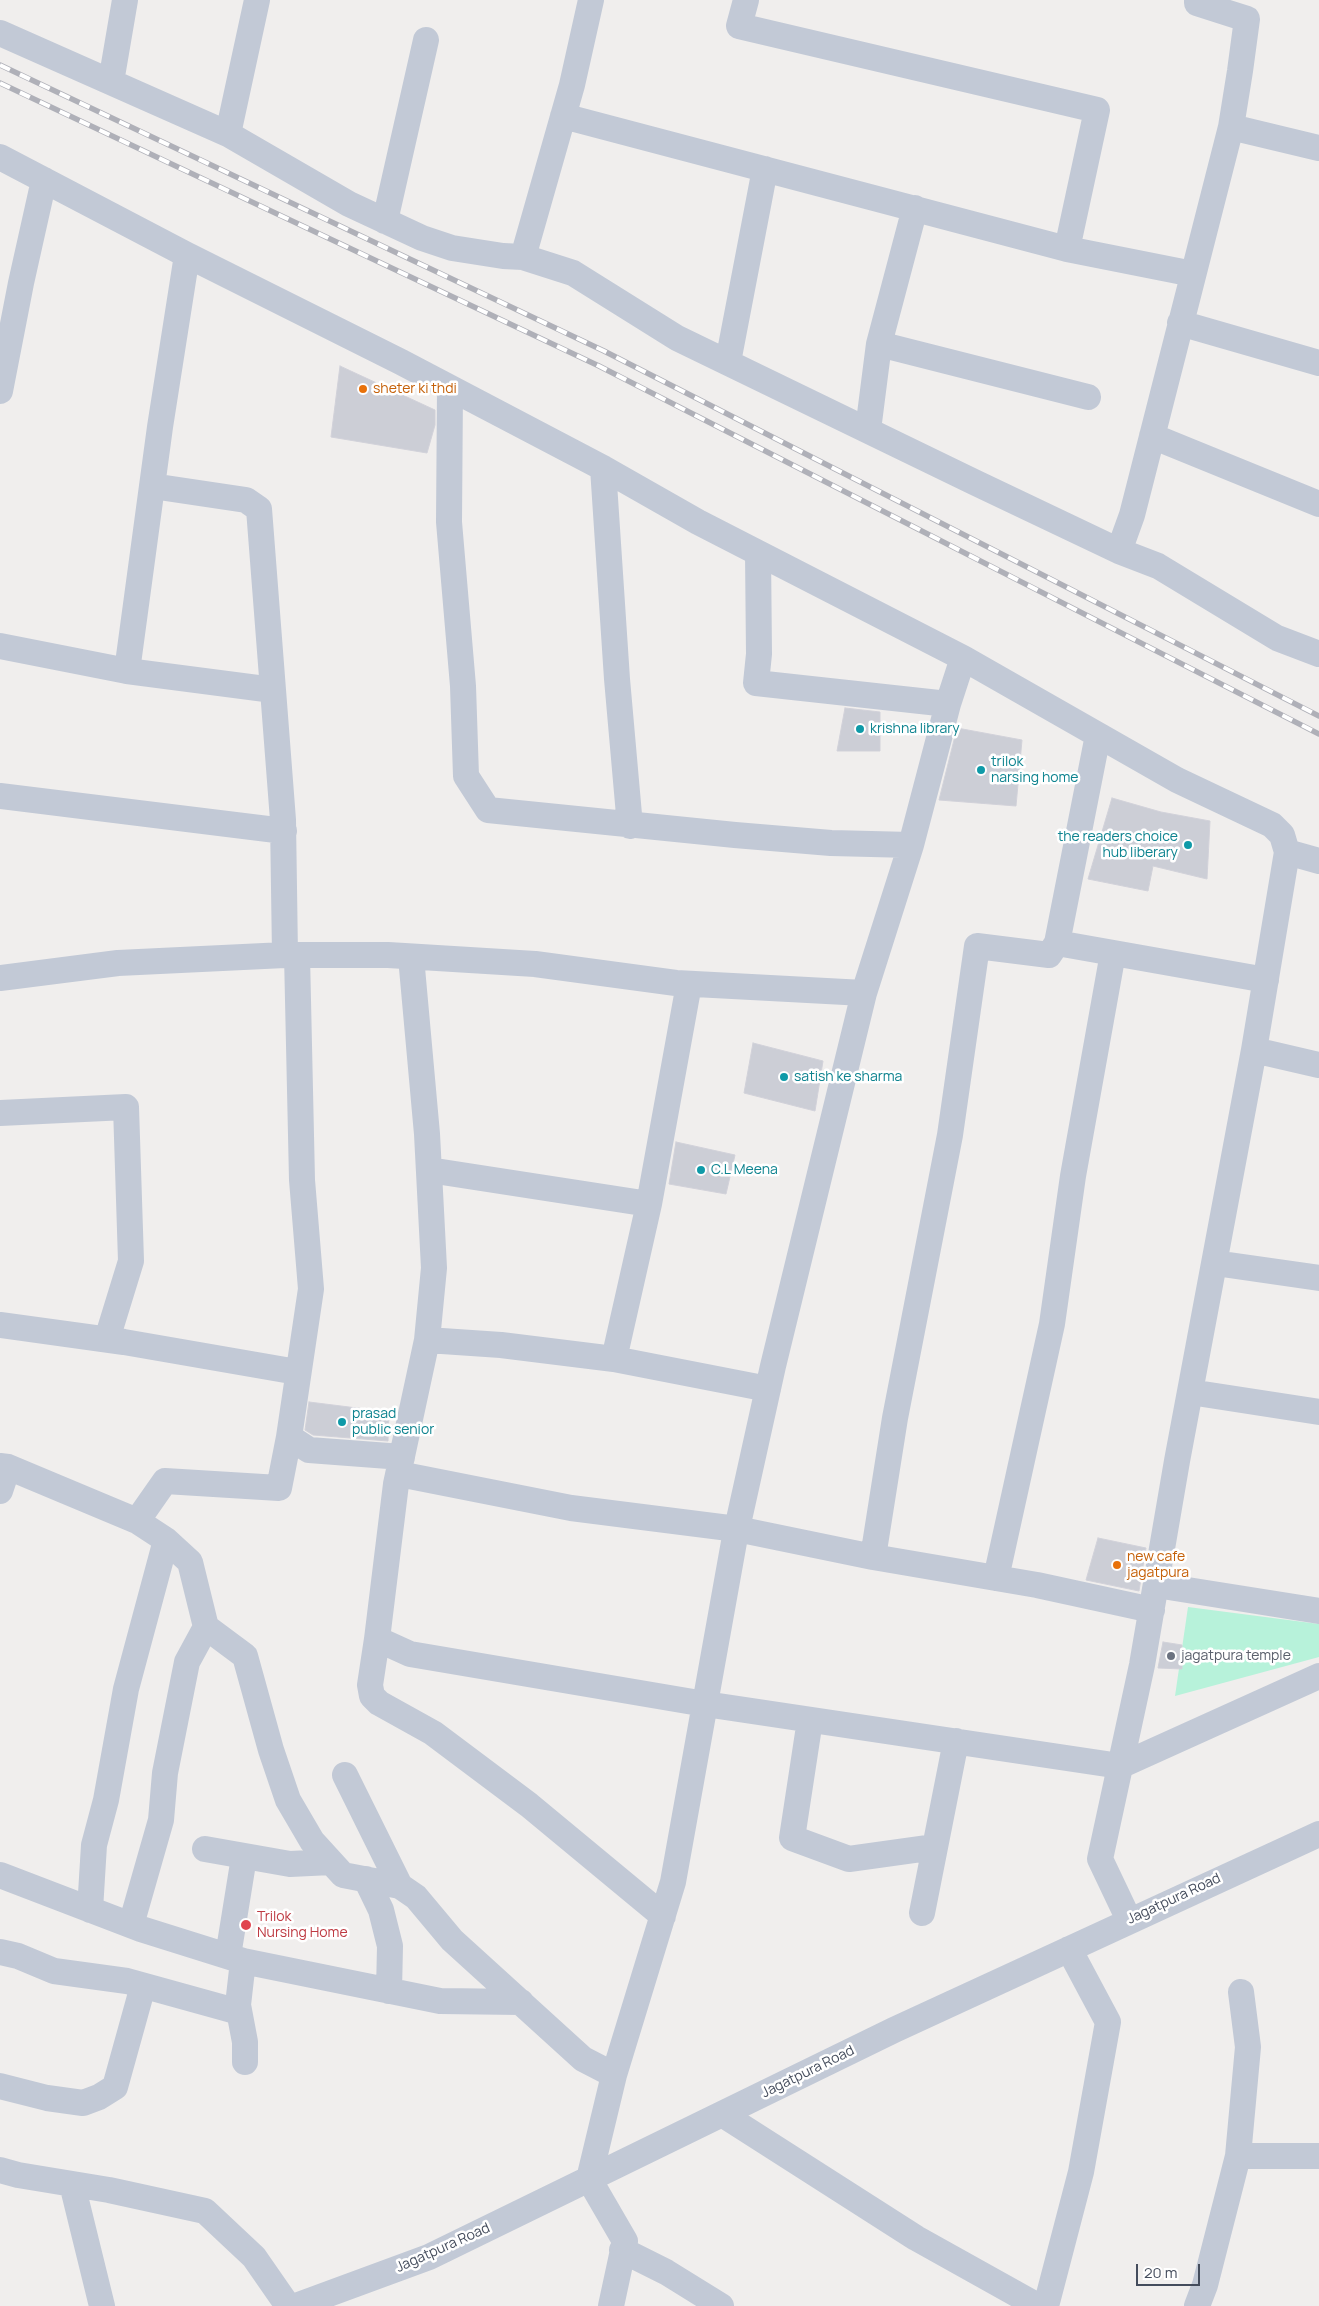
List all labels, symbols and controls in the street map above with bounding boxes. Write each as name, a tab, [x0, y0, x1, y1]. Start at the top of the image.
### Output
place label: sheter ki thdi	[373, 381, 457, 397]
marker: sheter ki thdi	[357, 383, 369, 395]
place label: krishna library	[870, 721, 960, 737]
marker: krishna library	[854, 723, 866, 735]
place label: trilok narsing home	[991, 754, 1078, 786]
marker: trilok narsing home	[975, 764, 987, 776]
place label: the readers choice hub liberary	[1058, 829, 1178, 862]
marker: the readers choice hub liberary	[1182, 839, 1194, 851]
place label: satish ke sharma	[794, 1069, 902, 1085]
marker: satish ke sharma	[778, 1071, 790, 1083]
place label: C.L Meena	[711, 1162, 778, 1178]
marker: C.L Meena	[695, 1164, 707, 1176]
place label: prasad public senior	[352, 1406, 434, 1438]
marker: prasad public senior	[336, 1416, 348, 1428]
place label: new cafe jagatpura	[1127, 1549, 1189, 1581]
marker: new cafe jagatpura	[1111, 1559, 1123, 1571]
place label: jagatpura temple	[1181, 1648, 1291, 1664]
marker: jagatpura temple	[1165, 1650, 1177, 1662]
street label: Jagatpura Road	[1125, 1870, 1223, 1928]
place label: Trilok Nursing Home	[257, 1909, 348, 1941]
marker: Trilok Nursing Home	[239, 1918, 253, 1932]
street label: Jagatpura Road	[759, 2042, 857, 2102]
street label: Jagatpura Road	[393, 2220, 493, 2276]
scale bar	[1139, 2254, 1203, 2286]
text: 20 m	[1144, 2262, 1177, 2283]

